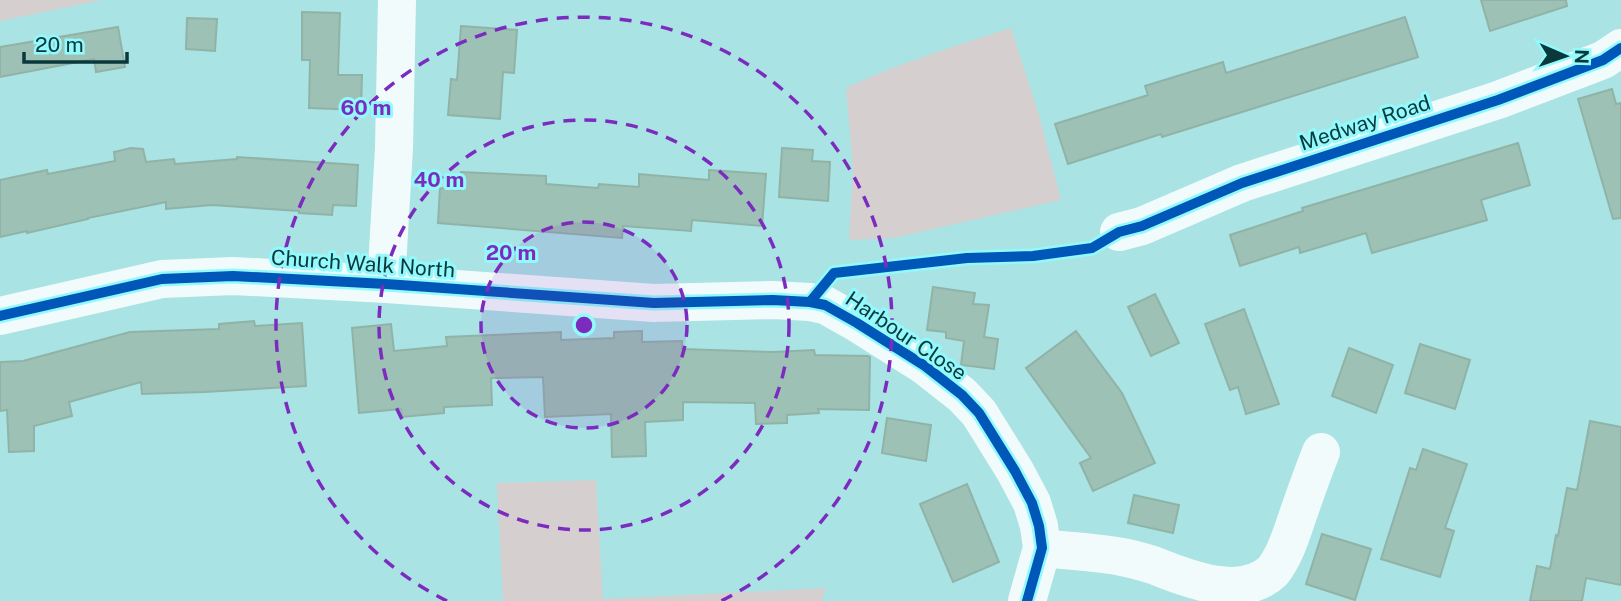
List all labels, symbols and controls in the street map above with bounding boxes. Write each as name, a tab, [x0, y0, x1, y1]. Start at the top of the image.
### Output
scale bar	[24, 21, 128, 65]
north arrow	[1530, 21, 1600, 91]
text: 20 m	[35, 32, 84, 57]
text: N	[1571, 49, 1593, 64]
street label: Medway Road	[1296, 90, 1434, 155]
text: 60 m	[341, 95, 391, 120]
text: 40 m	[414, 167, 464, 192]
text: 20 m	[486, 240, 536, 265]
street label: Church Walk North	[270, 245, 456, 282]
street label: Harbour Close	[841, 286, 972, 385]
centre of rings	[572, 313, 596, 337]

